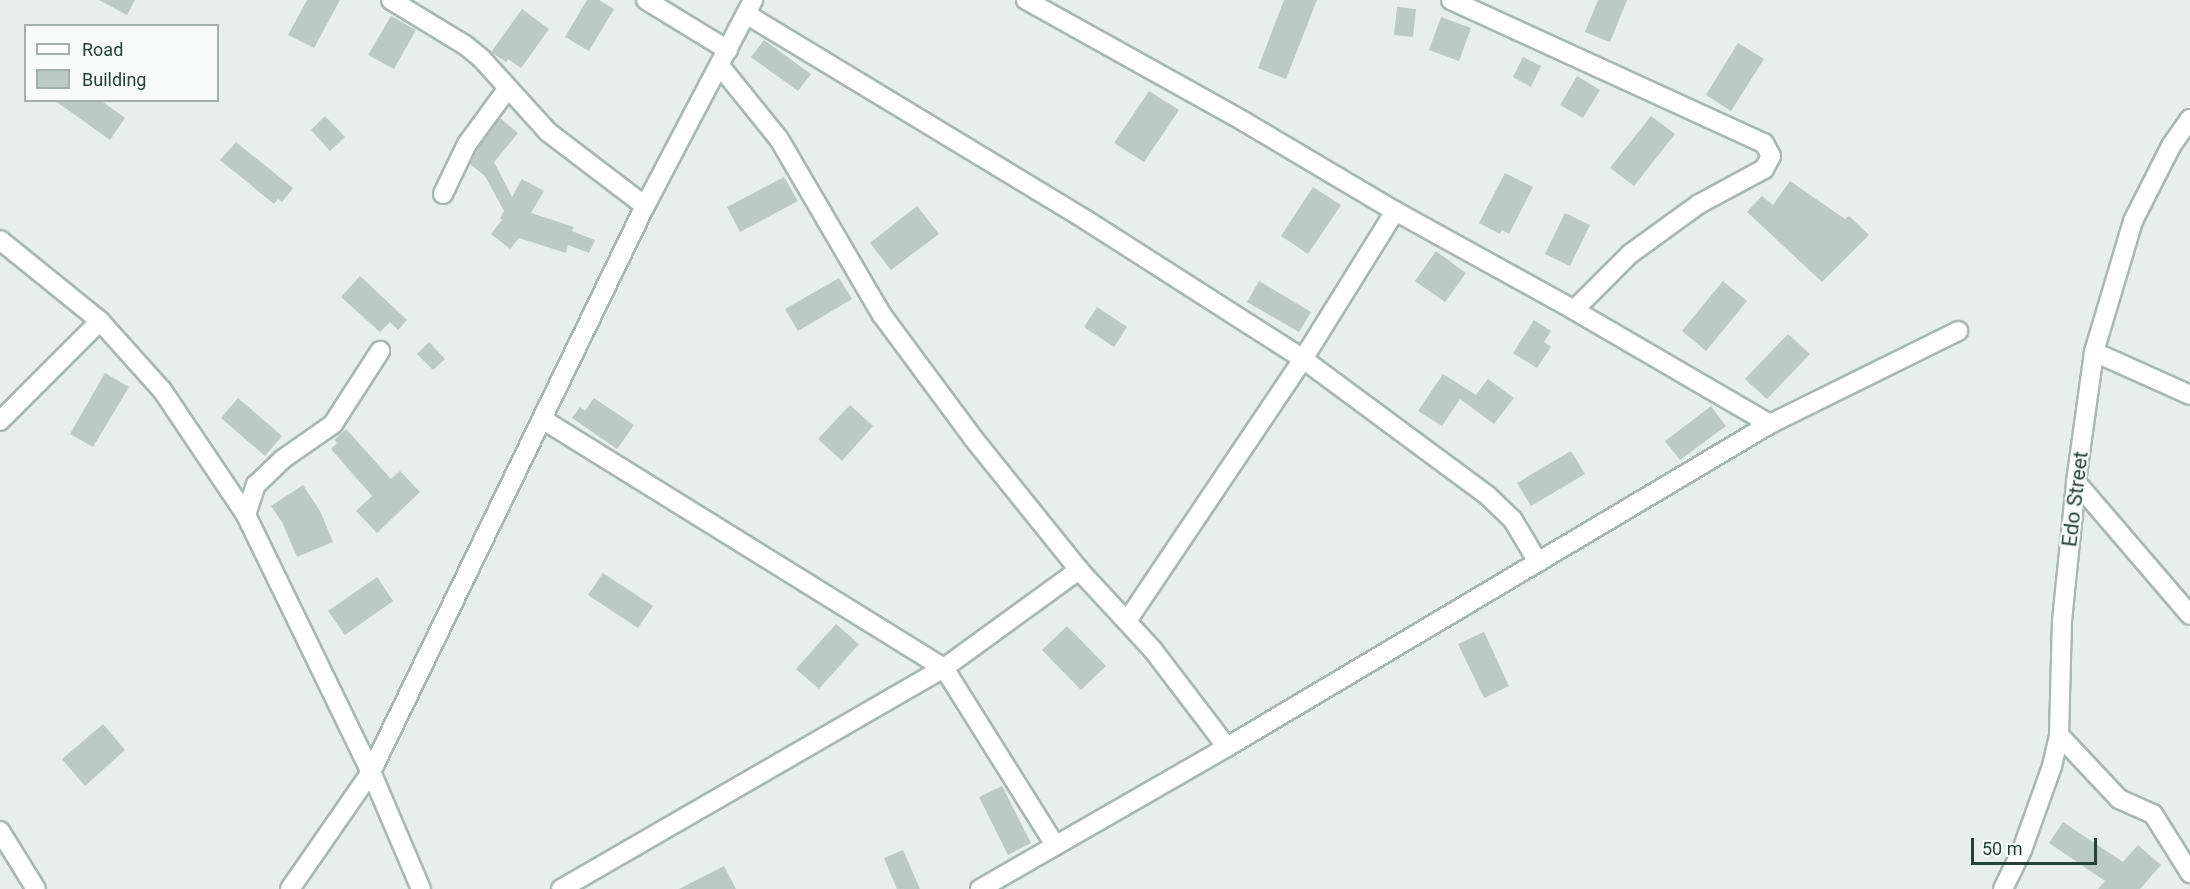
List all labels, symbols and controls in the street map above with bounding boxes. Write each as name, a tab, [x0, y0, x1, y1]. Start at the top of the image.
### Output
legend	[24, 24, 219, 102]
text: Road	[82, 39, 123, 60]
text: Building	[82, 69, 146, 90]
street label: Edo Street	[2057, 450, 2093, 548]
scale bar	[1974, 826, 2100, 864]
text: 50 m	[1982, 838, 2022, 859]

